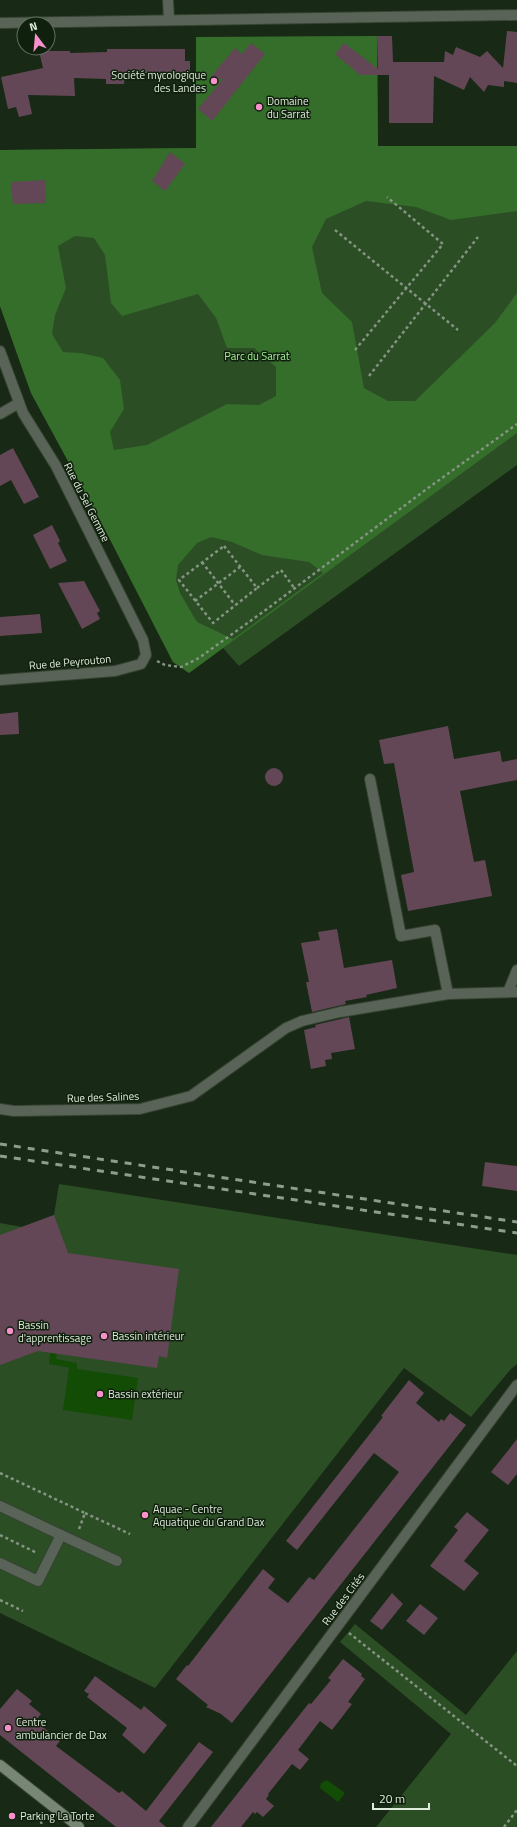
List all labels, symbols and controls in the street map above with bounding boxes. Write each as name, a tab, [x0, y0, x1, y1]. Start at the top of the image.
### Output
north arrow	[16, 16, 56, 56]
text: N	[27, 18, 39, 35]
place label: Société mycologique des Landes	[111, 67, 206, 96]
marker: Société mycologique des Landes	[209, 76, 219, 86]
place label: Domaine du Sarrat	[267, 93, 310, 122]
marker: Domaine du Sarrat	[254, 102, 264, 112]
park label: Parc du Sarrat	[224, 348, 290, 364]
street label: Rue du Sel Gemme	[60, 459, 114, 545]
street label: Rue de Peyrouton	[28, 650, 112, 674]
street label: Rue des Salines	[67, 1088, 139, 1106]
place label: Bassin d'apprentissage	[18, 1317, 92, 1346]
marker: Bassin d'apprentissage	[5, 1326, 15, 1336]
place label: Bassin intérieur	[112, 1328, 185, 1344]
marker: Bassin intérieur	[99, 1331, 109, 1341]
place label: Bassin extérieur	[108, 1386, 183, 1402]
marker: Bassin extérieur	[95, 1389, 105, 1399]
place label: Aquae - Centre Aquatique du Grand Dax	[153, 1501, 264, 1530]
marker: Aquae - Centre Aquatique du Grand Dax	[140, 1510, 150, 1520]
street label: Rue des Cités	[318, 1569, 368, 1629]
place label: Centre ambulancier de Dax	[16, 1714, 107, 1743]
marker: Centre ambulancier de Dax	[3, 1723, 13, 1733]
scale bar	[373, 1785, 429, 1811]
text: 20 m	[379, 1789, 405, 1808]
place label: Parking La Torte	[20, 1808, 95, 1824]
marker: Parking La Torte	[7, 1811, 17, 1821]

